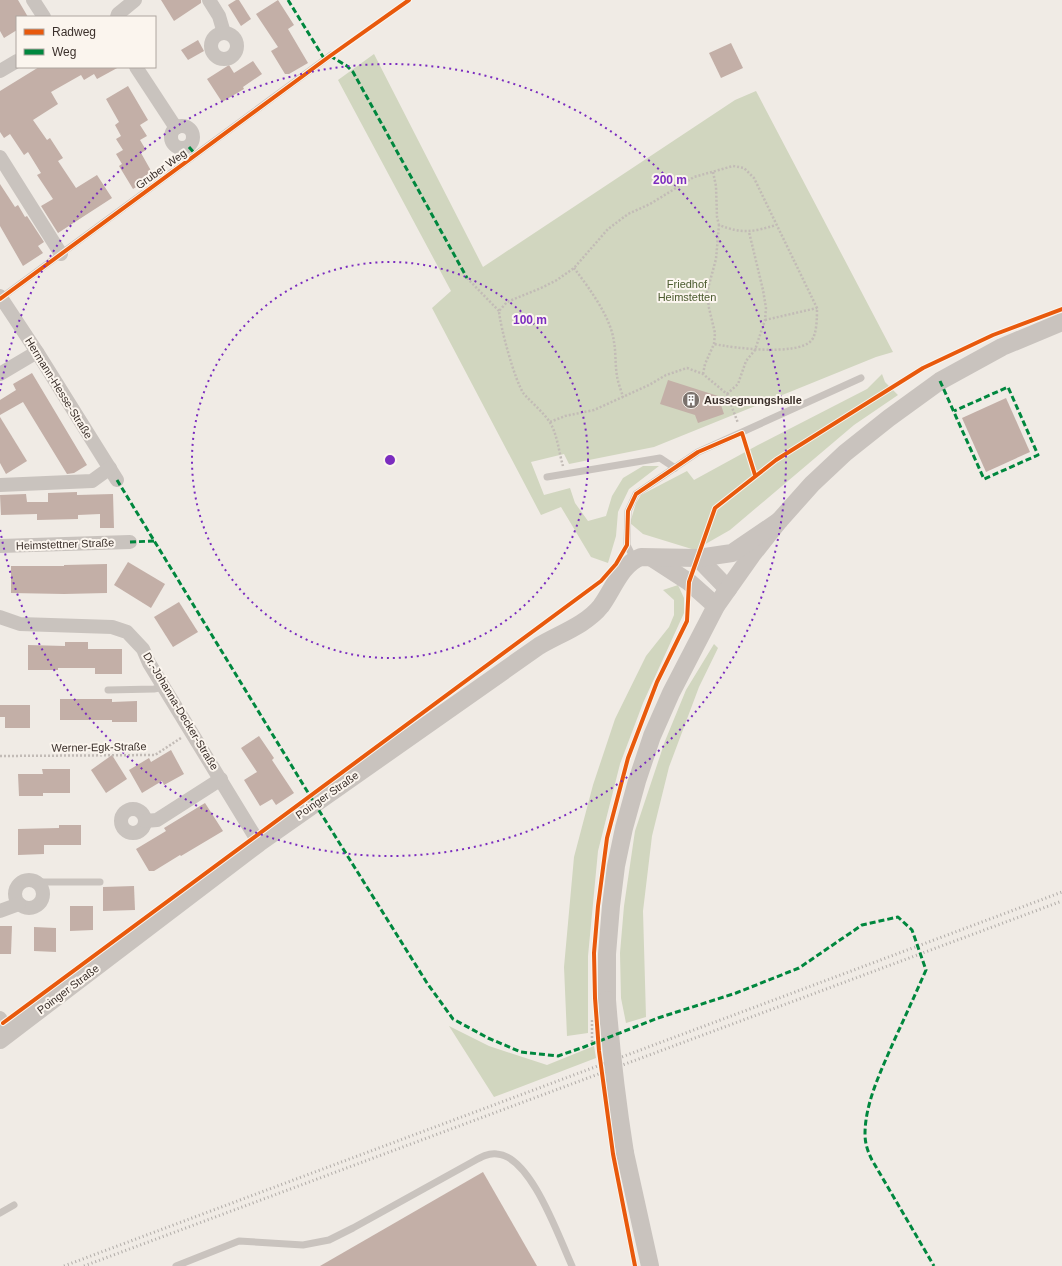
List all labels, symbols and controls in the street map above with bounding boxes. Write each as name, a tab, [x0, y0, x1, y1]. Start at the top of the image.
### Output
legend	[16, 16, 156, 68]
text: Radweg	[52, 25, 96, 39]
text: Weg	[52, 45, 76, 59]
street label: Gruber Weg	[133, 147, 189, 191]
text: 200 m	[653, 173, 687, 187]
park label: Friedhof Heimstetten	[658, 278, 716, 303]
text: 100 m	[513, 313, 547, 327]
street label: Hermann-Hesse-Straße	[23, 335, 95, 441]
building icon: Aussegnungshalle	[681, 390, 701, 410]
place label: Aussegnungshalle	[704, 394, 802, 406]
centre of rings	[383, 453, 397, 467]
street label: Heimstettner Straße	[16, 536, 114, 552]
street label: Dr.-Johanna-Decker-Straße	[141, 650, 221, 772]
street label: Werner-Egk-Straße	[51, 740, 147, 754]
street label: Poinger Straße	[293, 769, 361, 821]
street label: Poinger Straße	[35, 962, 101, 1016]

